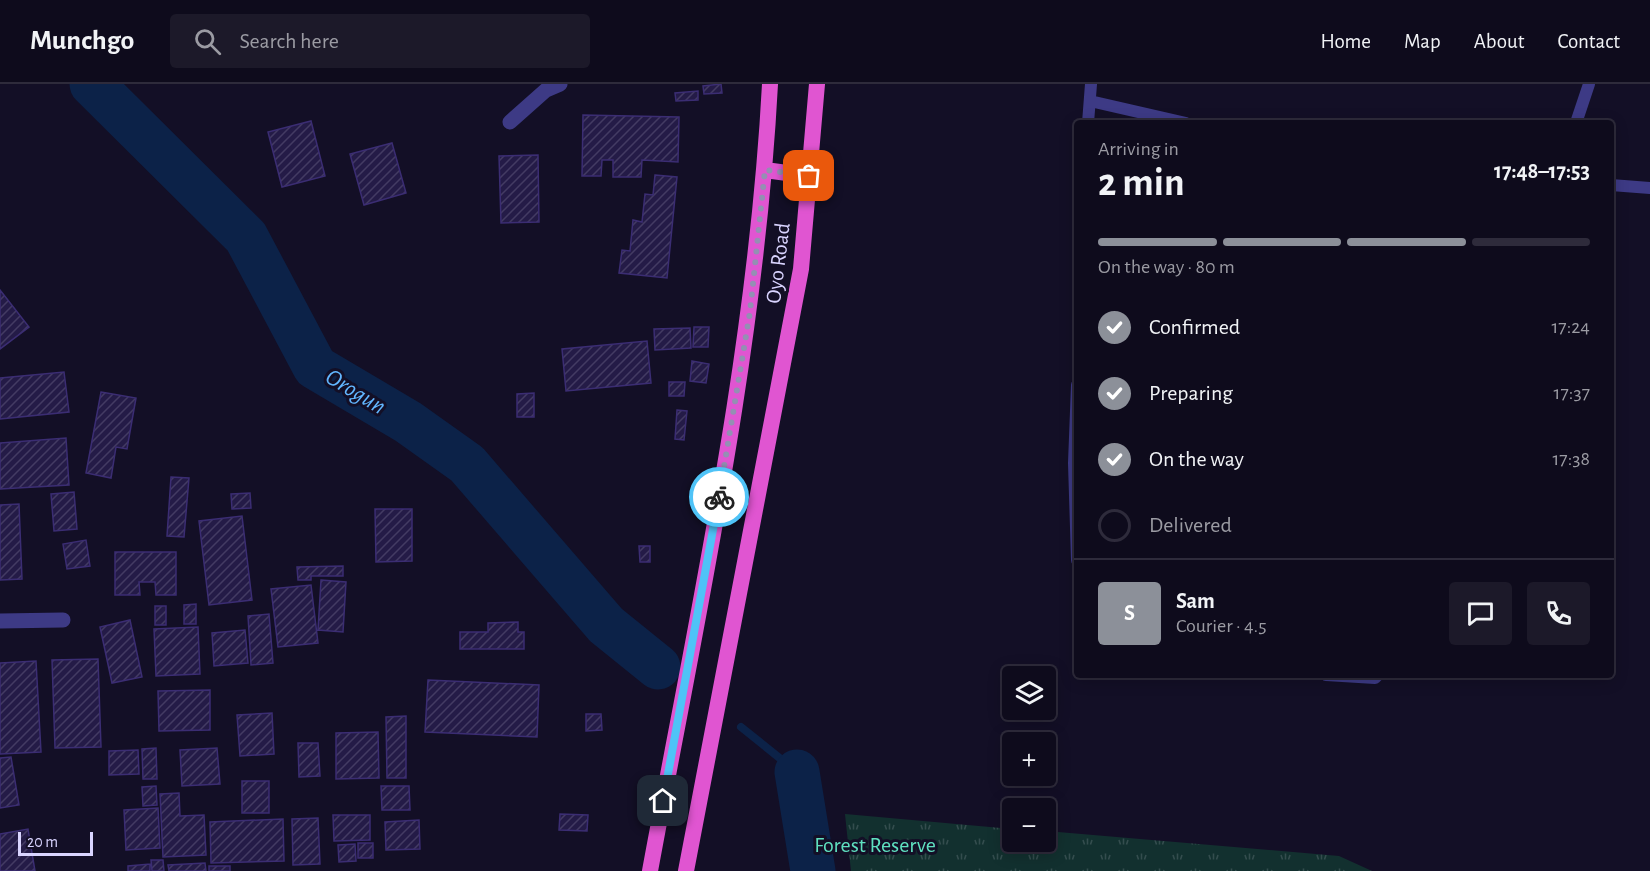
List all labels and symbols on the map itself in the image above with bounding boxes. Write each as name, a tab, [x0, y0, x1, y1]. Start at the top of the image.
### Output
pin	[783, 150, 834, 201]
street label: Oyo Road	[762, 221, 794, 305]
water label: Orogun	[321, 365, 390, 419]
courier	[689, 467, 749, 527]
pin	[637, 775, 688, 826]
scale bar	[18, 829, 93, 856]
park label: Forest Reserve	[814, 834, 936, 856]

